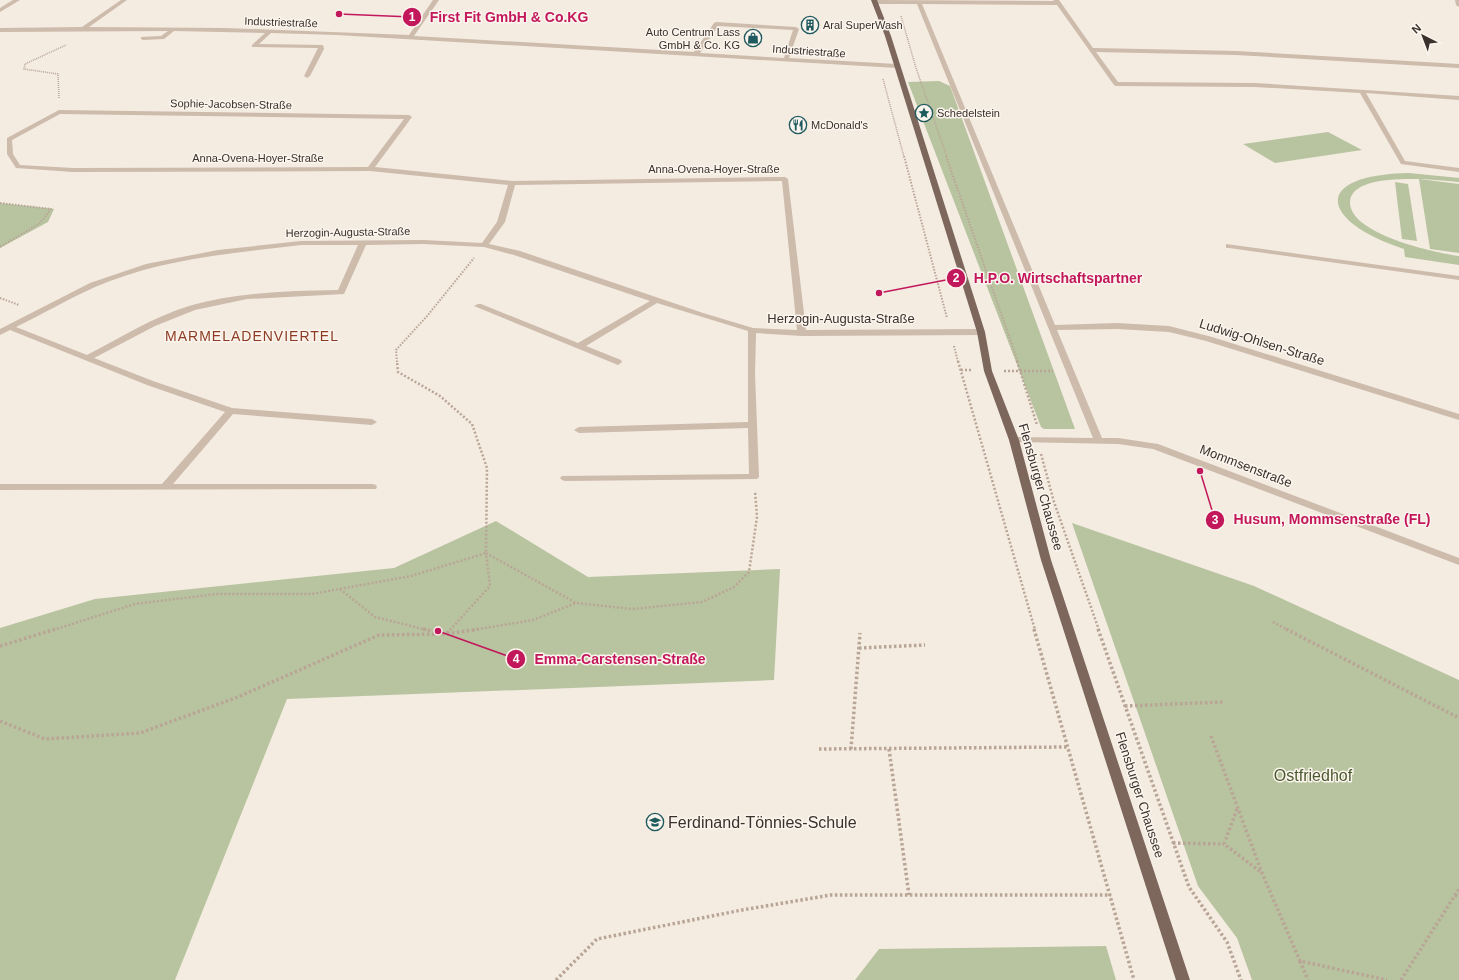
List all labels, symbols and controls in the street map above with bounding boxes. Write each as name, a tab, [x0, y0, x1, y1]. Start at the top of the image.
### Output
callout: First Fit GmbH & Co.KG	[402, 4, 596, 30]
text: First Fit GmbH & Co.KG	[430, 9, 588, 25]
text: 1	[409, 10, 416, 24]
street label: Industriestraße	[244, 15, 318, 29]
building icon: Aral SuperWash	[800, 15, 820, 35]
north arrow	[1403, 16, 1443, 56]
place label: Aral SuperWash	[823, 19, 903, 31]
text: N	[1409, 21, 1423, 36]
place label: Auto Centrum Lass GmbH & Co. KG	[646, 26, 740, 51]
shop icon: Auto Centrum Lass GmbH & Co. KG	[743, 28, 763, 48]
street label: Industriestraße	[772, 42, 846, 60]
street label: Sophie-Jacobsen-Straße	[170, 97, 292, 111]
place icon: Schedelstein	[914, 103, 934, 123]
place label: Schedelstein	[937, 107, 1000, 119]
restaurant icon: McDonald's	[788, 115, 808, 135]
place label: McDonald's	[811, 119, 869, 131]
street label: Anna-Ovena-Hoyer-Straße	[192, 152, 324, 164]
street label: Anna-Ovena-Hoyer-Straße	[648, 163, 780, 175]
street label: Herzogin-Augusta-Straße	[286, 225, 410, 239]
callout: H.P.O. Wirtschaftspartner	[946, 265, 1151, 291]
text: H.P.O. Wirtschaftspartner	[974, 270, 1143, 286]
text: 2	[953, 271, 960, 285]
street label: Herzogin-Augusta-Straße	[767, 311, 915, 326]
street label: Ludwig-Ohlsen-Straße	[1198, 316, 1326, 368]
district label: MARMELADENVIERTEL	[165, 328, 339, 344]
street label: Flensburger Chaussee	[1016, 422, 1066, 552]
street label: Mommsenstraße	[1198, 442, 1294, 490]
callout: Husum, Mommsenstraße (FL)	[1205, 507, 1438, 533]
text: Husum, Mommsenstraße (FL)	[1234, 511, 1430, 527]
text: 3	[1212, 513, 1219, 527]
callout: Emma-Carstensen-Straße	[506, 646, 713, 672]
text: Emma-Carstensen-Straße	[534, 651, 706, 667]
text: 4	[513, 652, 520, 666]
street label: Flensburger Chaussee	[1113, 730, 1167, 860]
park label: Ostfriedhof	[1274, 767, 1353, 784]
school or university icon: Ferdinand-Tönnies-Schule	[645, 812, 665, 832]
place label: Ferdinand-Tönnies-Schule	[668, 814, 857, 831]

